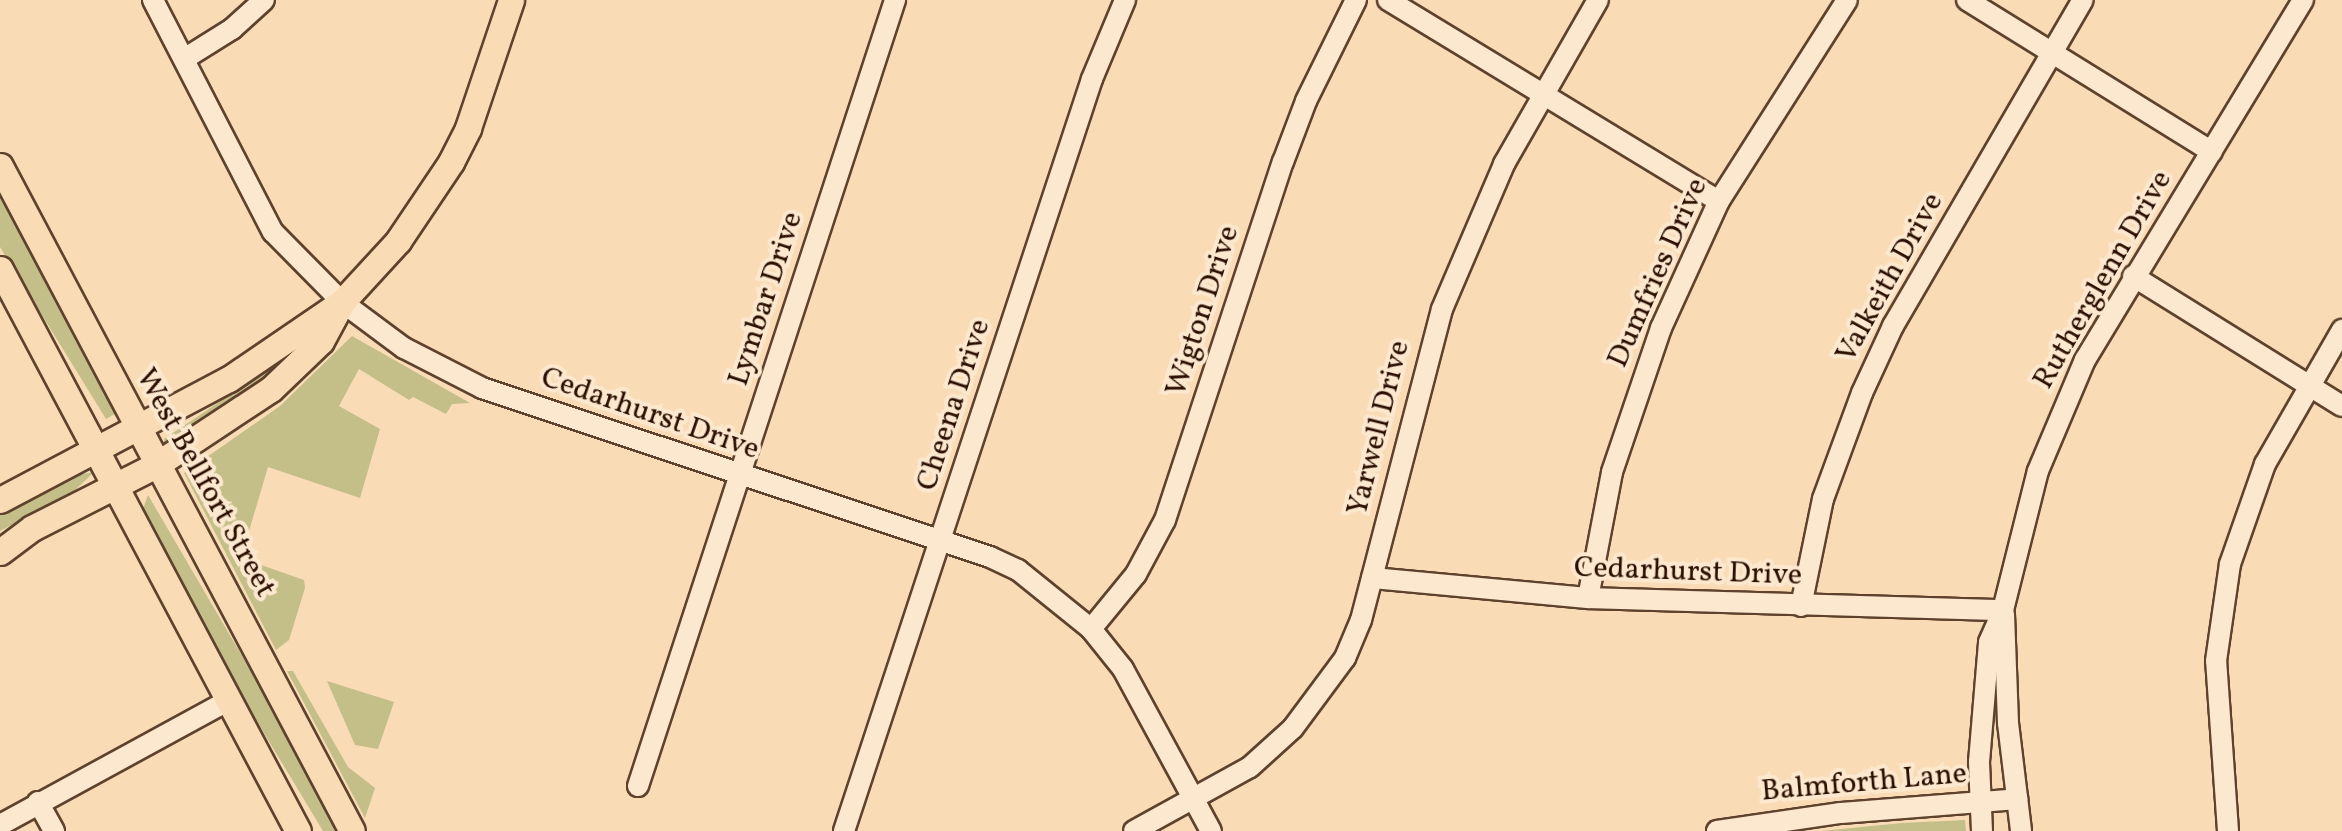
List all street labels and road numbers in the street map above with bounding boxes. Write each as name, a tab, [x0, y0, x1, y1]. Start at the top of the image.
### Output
street label: Rutherglenn Drive	[2026, 164, 2180, 396]
street label: Dumfries Drive	[1600, 173, 1716, 373]
street label: Valkeith Drive	[1829, 187, 1951, 369]
street label: Lymbar Drive	[721, 208, 811, 390]
street label: Wigton Drive	[1159, 221, 1247, 401]
street label: Cheena Drive	[909, 315, 999, 495]
street label: Yarwell Drive	[1340, 337, 1418, 519]
street label: Cedarhurst Drive	[536, 360, 764, 468]
street label: West Bellfort Street	[127, 362, 283, 604]
street label: Cedarhurst Drive	[1573, 550, 1803, 594]
street label: Balmforth Lane	[1760, 756, 1968, 810]

